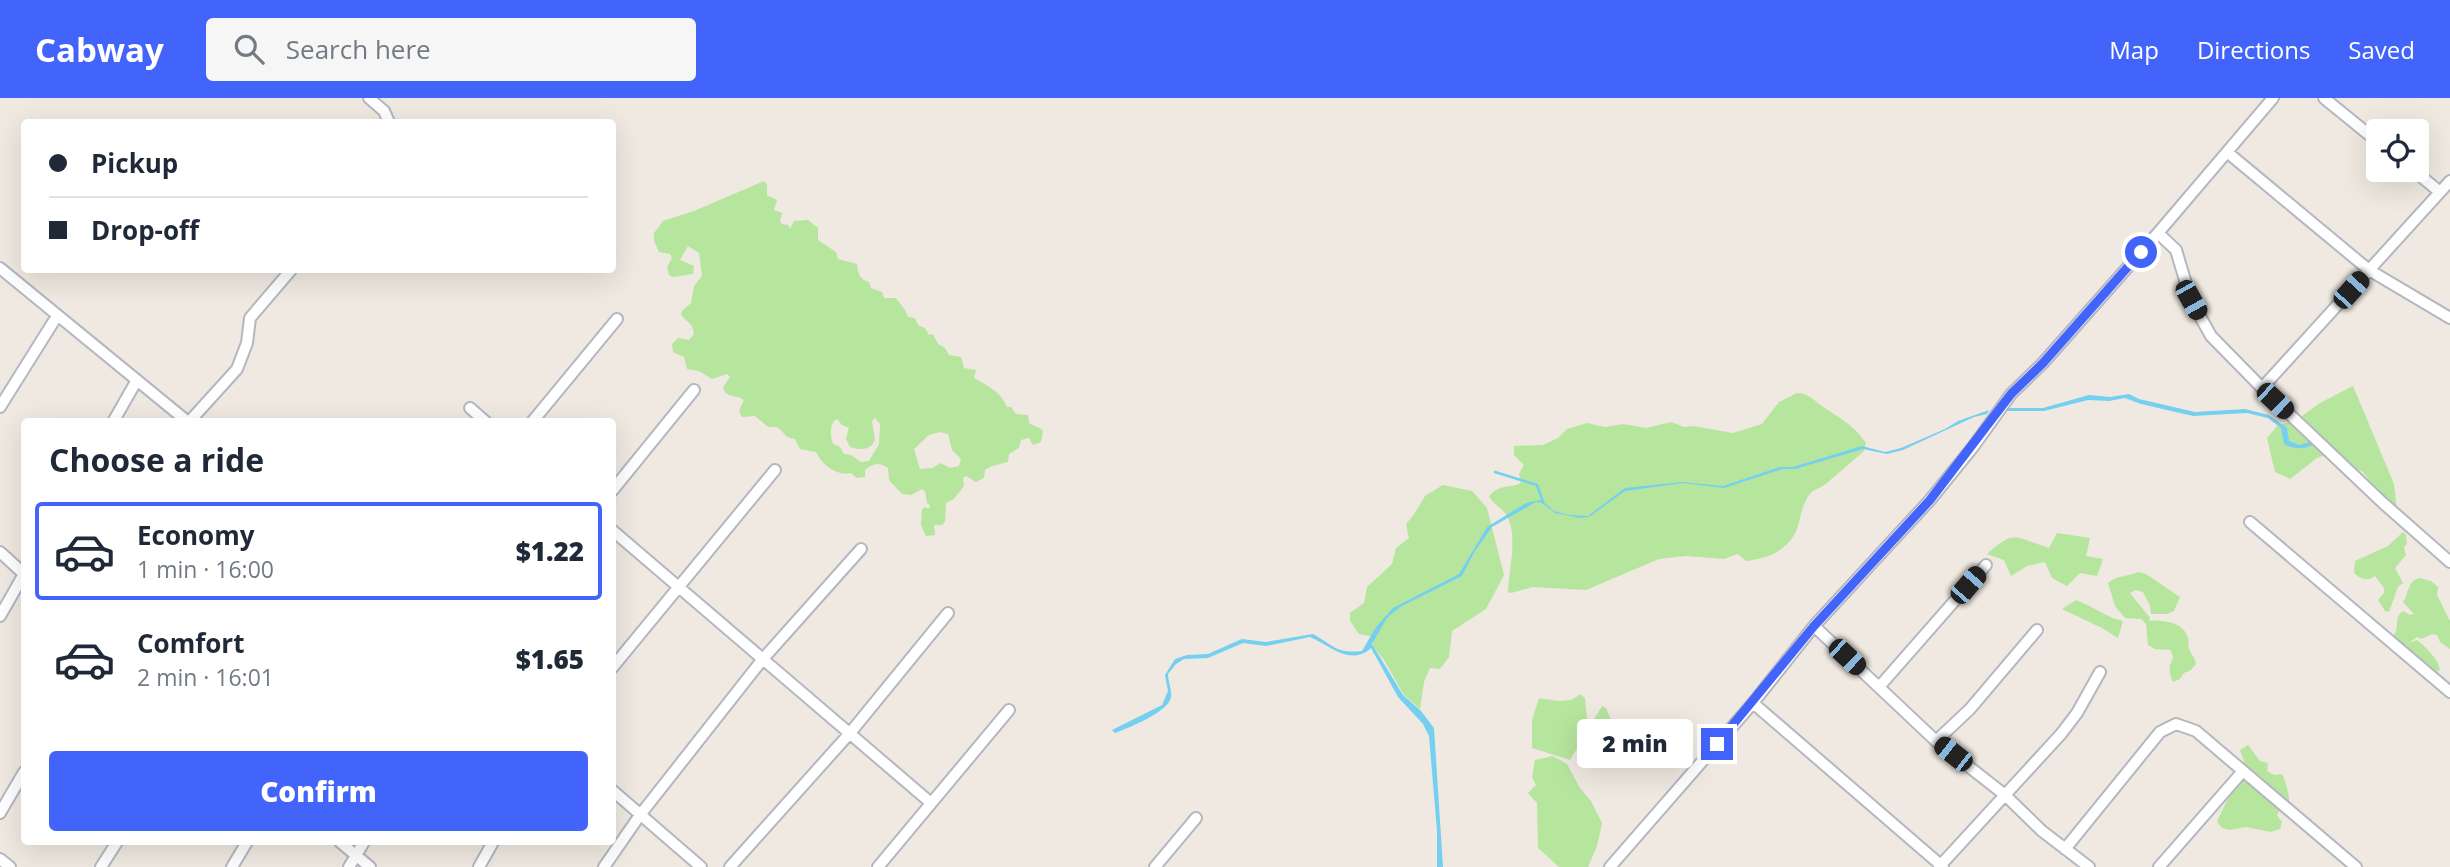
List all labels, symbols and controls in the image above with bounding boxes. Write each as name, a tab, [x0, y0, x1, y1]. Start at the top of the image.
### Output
search box	[206, 18, 696, 81]
text: Cabway	[35, 27, 164, 72]
icon: search	[230, 30, 268, 68]
text: Search here	[286, 31, 431, 67]
text: Map	[2109, 33, 2159, 66]
text: Directions	[2197, 33, 2310, 66]
text: Saved	[2348, 33, 2415, 66]
map controls	[2366, 119, 2429, 182]
button: locate	[2366, 119, 2429, 182]
text: Pickup	[91, 145, 178, 181]
text: Drop-off	[91, 212, 199, 248]
route start	[2125, 236, 2157, 268]
car	[2330, 267, 2373, 313]
car	[2172, 277, 2211, 323]
car	[2253, 379, 2298, 423]
text: Choose a ride	[49, 438, 264, 481]
text: Economy	[137, 517, 255, 553]
icon: car	[53, 520, 116, 583]
text: $1.22	[516, 533, 584, 569]
text: 1 min · 16:00	[137, 553, 274, 585]
car	[1947, 562, 1990, 608]
text: Comfort	[137, 625, 244, 661]
icon: car	[53, 628, 116, 691]
car	[1825, 635, 1870, 679]
text: $1.65	[516, 641, 584, 677]
text: 2 min · 16:01	[137, 661, 274, 693]
callout: 2 min	[1577, 720, 1692, 768]
text: 2 min	[1602, 727, 1668, 759]
route end	[1701, 728, 1733, 760]
car	[1930, 733, 1977, 775]
button: Confirm	[49, 751, 588, 831]

